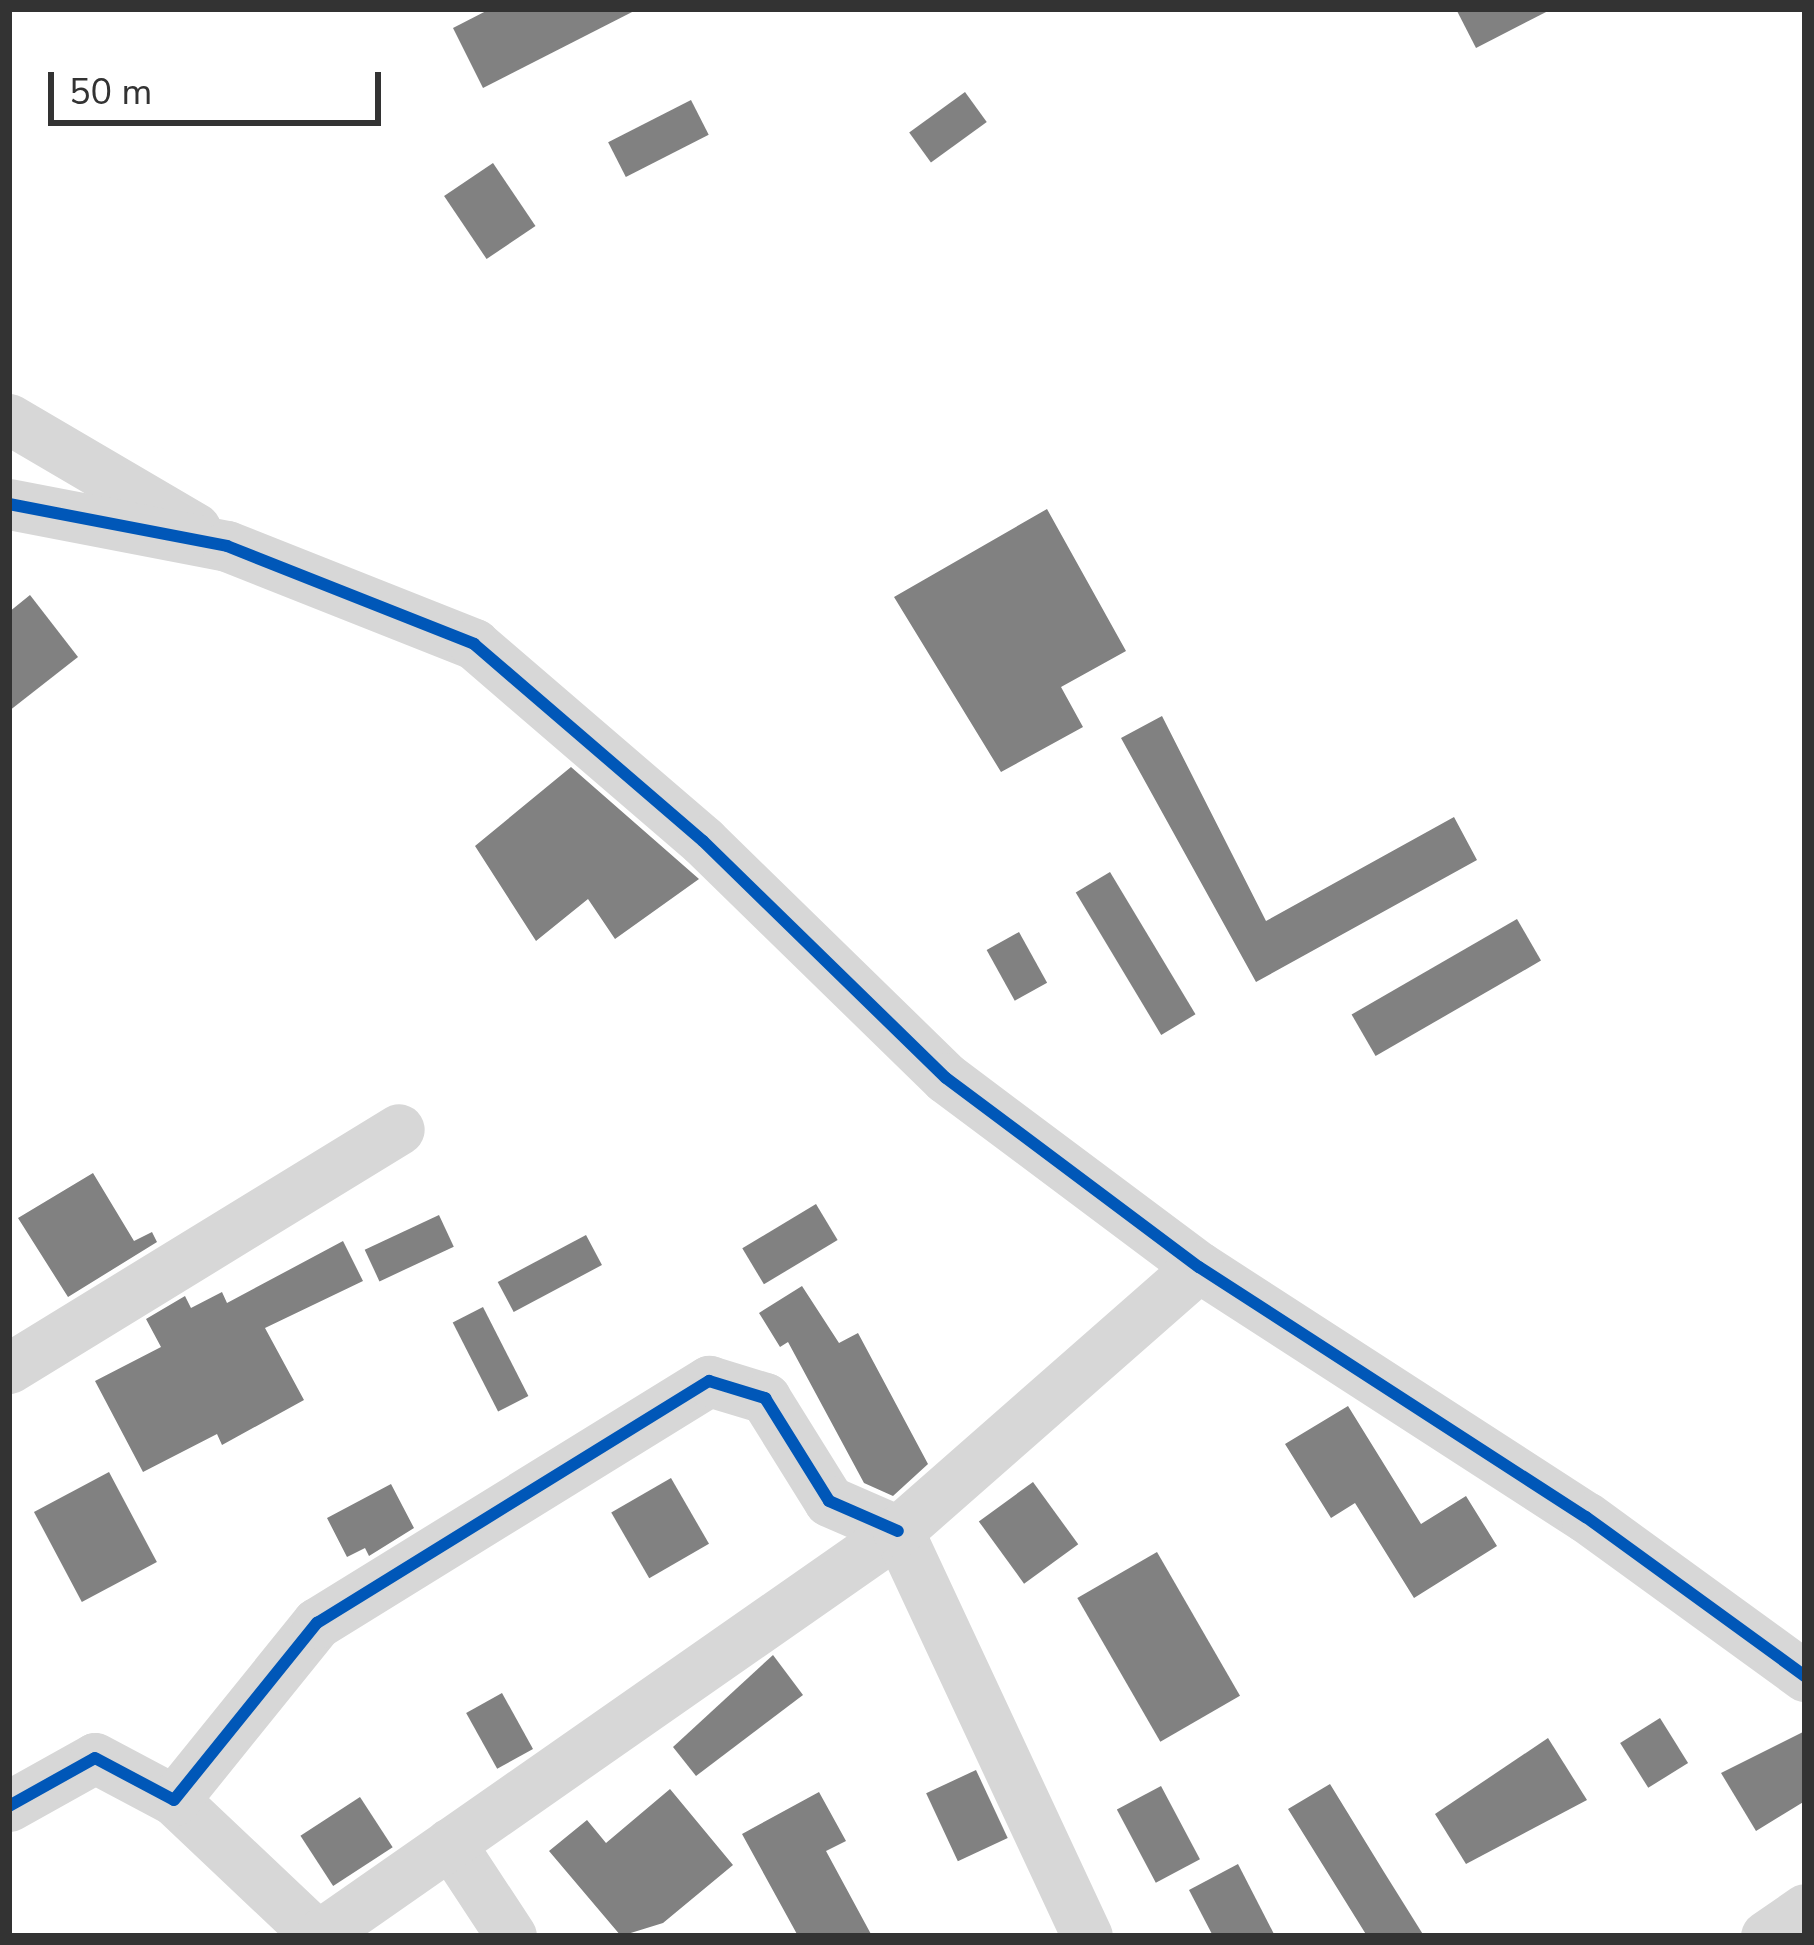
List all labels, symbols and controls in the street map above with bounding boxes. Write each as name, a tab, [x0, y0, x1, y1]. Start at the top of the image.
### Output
scale bar	[54, 48, 387, 122]
text: 50 m	[69, 68, 152, 117]

